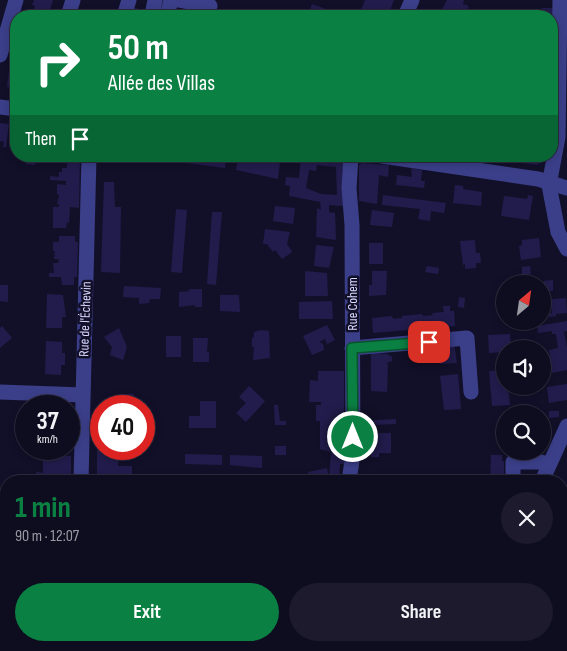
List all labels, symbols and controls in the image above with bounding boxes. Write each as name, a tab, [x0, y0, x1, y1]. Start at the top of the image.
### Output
text: 50 m	[108, 27, 169, 70]
icon: right	[25, 30, 90, 95]
text: Allée des Villas	[108, 70, 215, 97]
icon: arrive	[66, 125, 94, 153]
text: Then	[25, 128, 56, 151]
north arrow	[496, 275, 551, 330]
map controls	[496, 275, 551, 460]
street label: Rue Cohem	[344, 277, 361, 331]
street label: Rue de l'Échevin	[75, 281, 95, 357]
pin	[408, 321, 450, 363]
icon: arrive	[415, 328, 443, 356]
button: sound	[496, 340, 551, 395]
speed limit sign: 40	[90, 395, 155, 460]
button: search	[496, 405, 551, 460]
text: 37	[36, 406, 59, 437]
position arrow	[326, 410, 378, 462]
text: km/h	[37, 432, 58, 447]
text: 1 min	[15, 490, 71, 526]
button: close	[501, 492, 553, 544]
text: 90 m · 12:07	[15, 527, 79, 546]
button: Exit	[15, 583, 279, 641]
button: Share	[289, 583, 553, 641]

